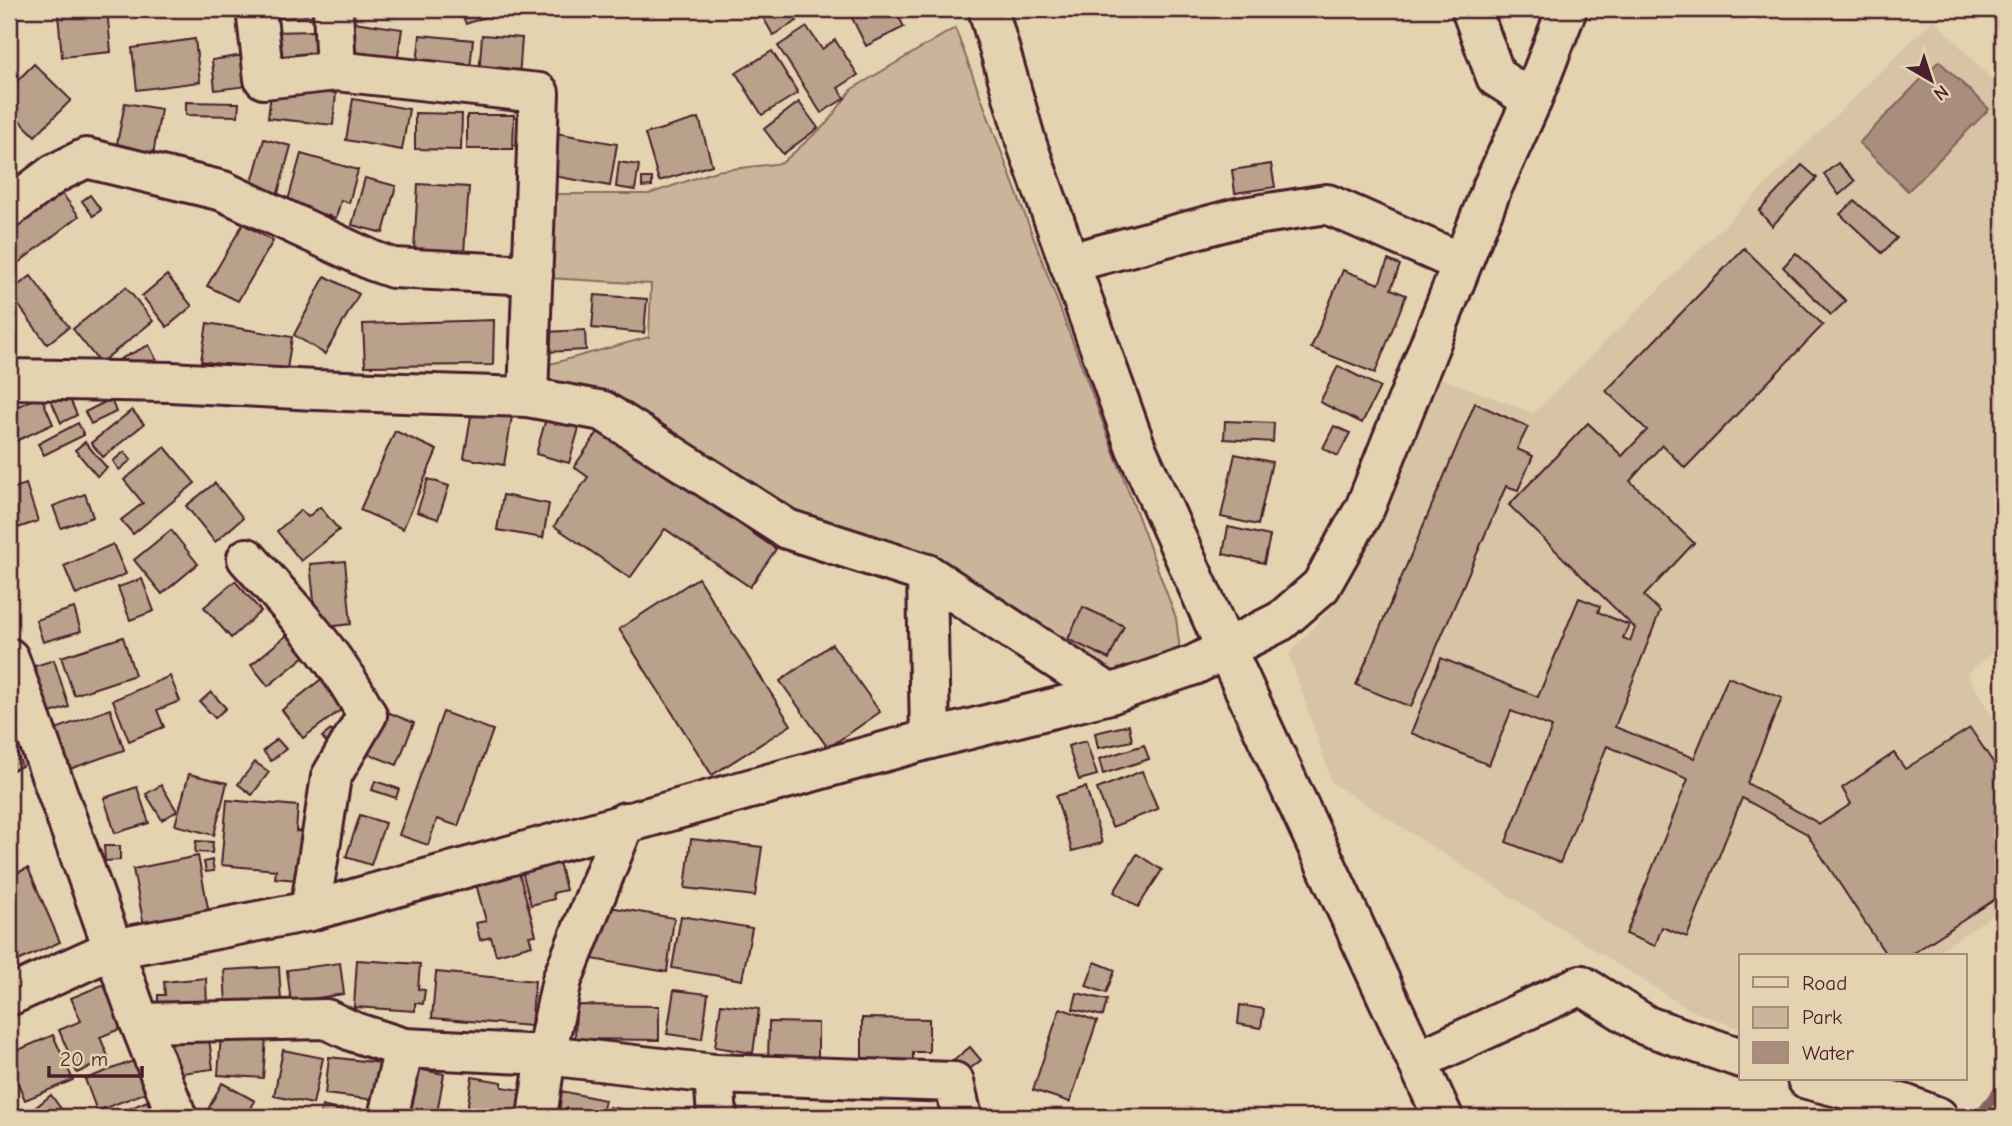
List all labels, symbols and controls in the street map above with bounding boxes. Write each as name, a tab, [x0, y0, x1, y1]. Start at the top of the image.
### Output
north arrow	[1896, 46, 1966, 116]
text: N	[1929, 80, 1953, 105]
legend	[1739, 954, 1966, 1080]
text: Road	[1802, 971, 1847, 995]
text: Park	[1802, 1005, 1842, 1029]
scale bar	[49, 1035, 142, 1079]
text: Water	[1802, 1041, 1855, 1065]
text: 20 m	[60, 1047, 108, 1071]

